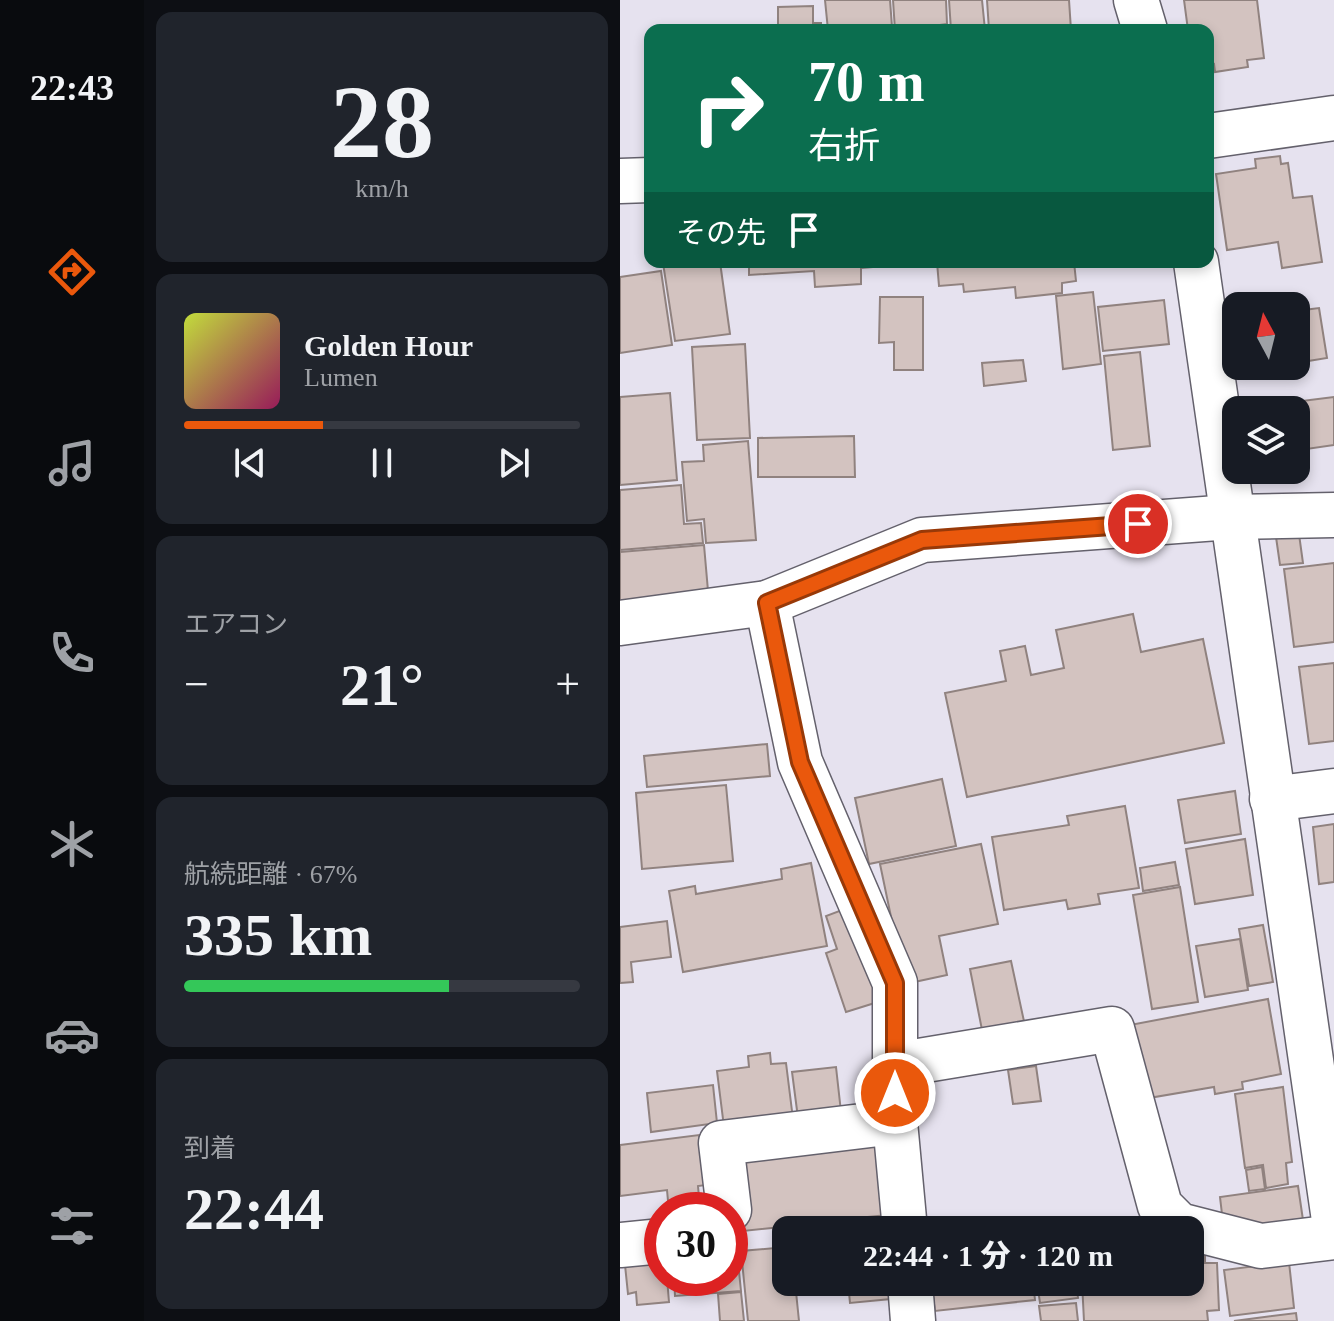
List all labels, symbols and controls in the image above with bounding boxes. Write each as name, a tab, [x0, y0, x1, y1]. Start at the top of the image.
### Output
text: 70 m	[808, 51, 925, 113]
icon: right	[676, 56, 780, 160]
text: 28	[330, 64, 434, 179]
text: 22:43	[30, 68, 114, 108]
text: 右折	[808, 126, 880, 166]
text: km/h	[355, 174, 409, 203]
icon: arrive	[782, 208, 826, 252]
text: その先	[676, 216, 766, 249]
icon: directions	[44, 244, 100, 300]
north arrow	[1222, 292, 1310, 380]
map controls	[1222, 292, 1310, 484]
text: Golden Hour	[304, 329, 473, 362]
text: Lumen	[304, 363, 378, 392]
button: layers	[1222, 396, 1310, 484]
icon: music	[44, 435, 100, 491]
icon: previous	[228, 441, 272, 485]
icon: pause	[360, 441, 404, 485]
icon: next	[492, 441, 536, 485]
pin	[1104, 490, 1172, 558]
icon: arrive	[1116, 502, 1160, 546]
text: エアコン	[184, 610, 288, 639]
icon: phone	[44, 625, 100, 681]
text: 21°	[340, 652, 424, 718]
text: −	[184, 660, 209, 709]
text: +	[555, 660, 580, 709]
icon: climate	[44, 816, 100, 872]
text: 航続距離 · 67%	[184, 860, 357, 889]
text: 335 km	[184, 902, 372, 968]
icon: car	[44, 1007, 100, 1063]
position arrow	[853, 1051, 937, 1135]
text: 到着	[184, 1134, 236, 1163]
text: 22:44	[184, 1176, 324, 1242]
speed limit sign: 30	[644, 1192, 748, 1296]
icon: filters	[44, 1198, 100, 1254]
text: 22:44 · 1 分 · 120 m	[863, 1239, 1113, 1272]

